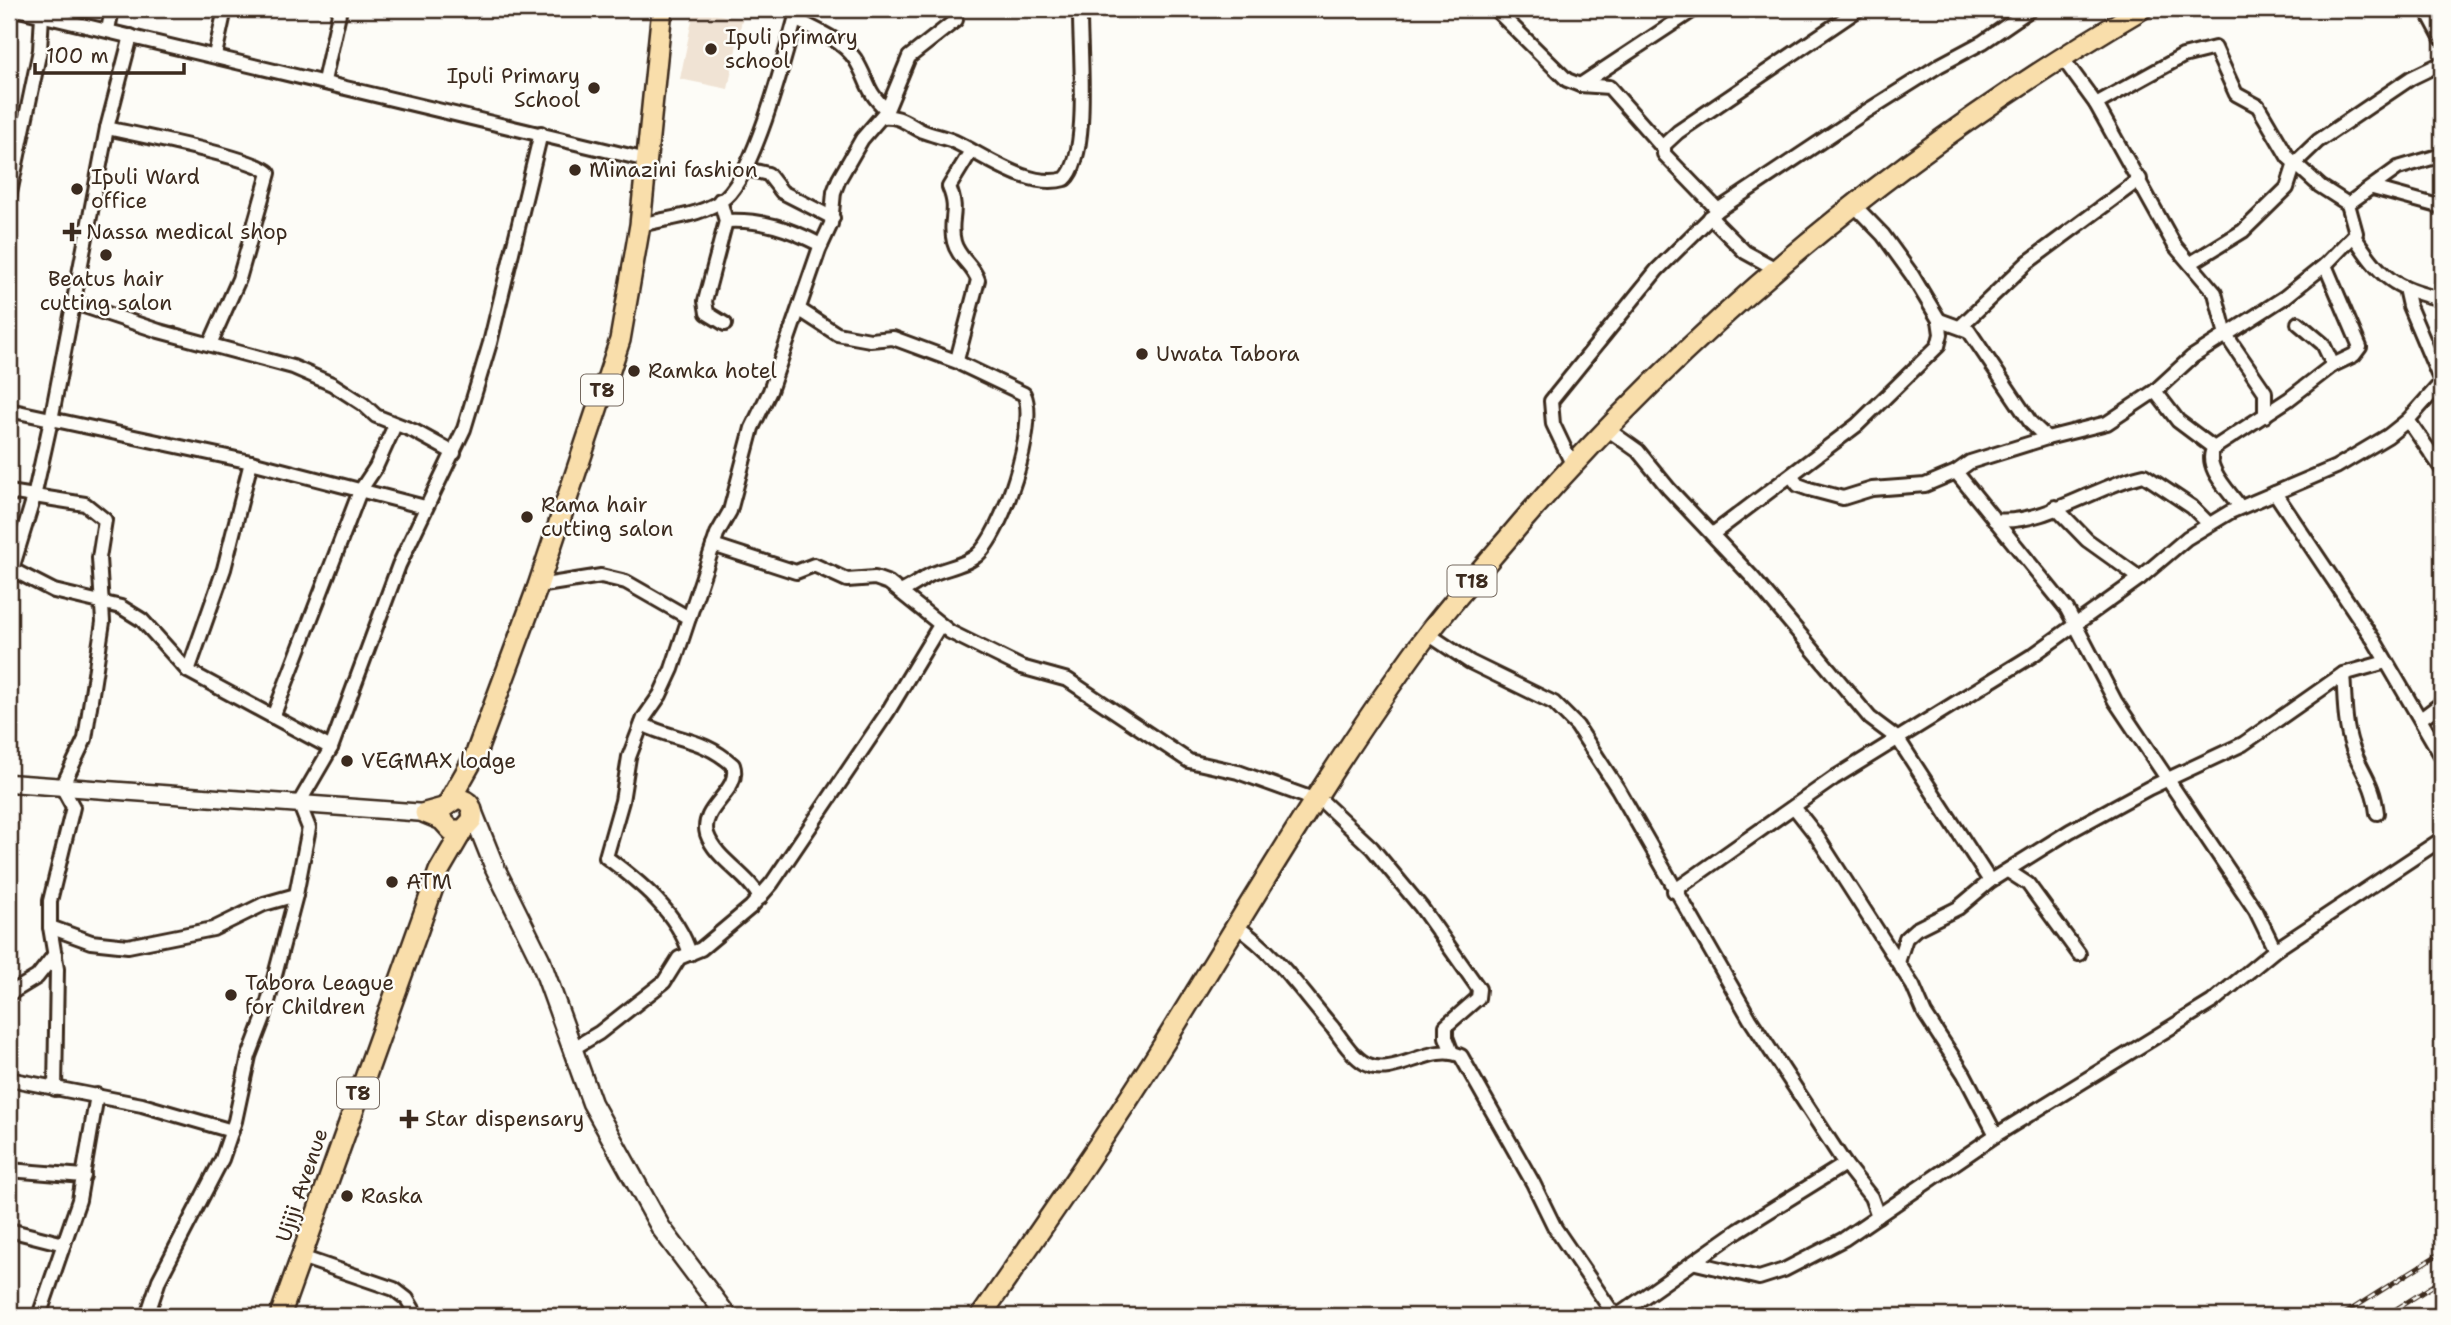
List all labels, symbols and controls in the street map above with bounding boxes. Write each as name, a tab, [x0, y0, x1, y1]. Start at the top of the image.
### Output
place label: Ipuli primary school	[725, 23, 858, 75]
scale bar	[35, 32, 184, 76]
marker: Ipuli primary school	[703, 41, 719, 57]
text: 100 m	[46, 42, 109, 70]
place label: Ipuli Primary School	[447, 62, 581, 114]
marker: Ipuli Primary School	[586, 80, 602, 96]
place label: Minazini fashion	[589, 156, 758, 184]
marker: Minazini fashion	[567, 162, 583, 178]
place label: Ipuli Ward office	[91, 163, 200, 215]
marker: Ipuli Ward office	[69, 181, 85, 197]
place label: Nassa medical shop	[86, 218, 288, 246]
marker: Nassa medical shop	[64, 224, 80, 240]
marker: Beatus hair cutting salon	[98, 247, 114, 263]
place label: Beatus hair cutting salon	[40, 265, 172, 317]
place label: Uwata Tabora	[1156, 340, 1300, 368]
marker: Uwata Tabora	[1134, 346, 1150, 362]
place label: Ramka hotel	[648, 357, 777, 385]
marker: Ramka hotel	[626, 363, 642, 379]
road number: T8	[581, 374, 623, 406]
place label: Rama hair cutting salon	[541, 491, 674, 543]
marker: Rama hair cutting salon	[519, 509, 535, 525]
road number: T18	[1448, 566, 1496, 596]
place label: VEGMAX lodge	[361, 747, 516, 775]
marker: VEGMAX lodge	[339, 753, 355, 769]
place label: ATM	[406, 868, 452, 896]
marker: ATM	[384, 874, 400, 890]
place label: Tabora League for Children	[245, 969, 394, 1021]
marker: Tabora League for Children	[223, 987, 239, 1003]
road number: T8	[337, 1078, 379, 1108]
place label: Star dispensary	[425, 1105, 584, 1133]
marker: Star dispensary	[399, 1109, 419, 1129]
street label: Ujiji Avenue	[269, 1124, 335, 1246]
place label: Raska	[361, 1182, 423, 1210]
marker: Raska	[339, 1188, 355, 1204]

